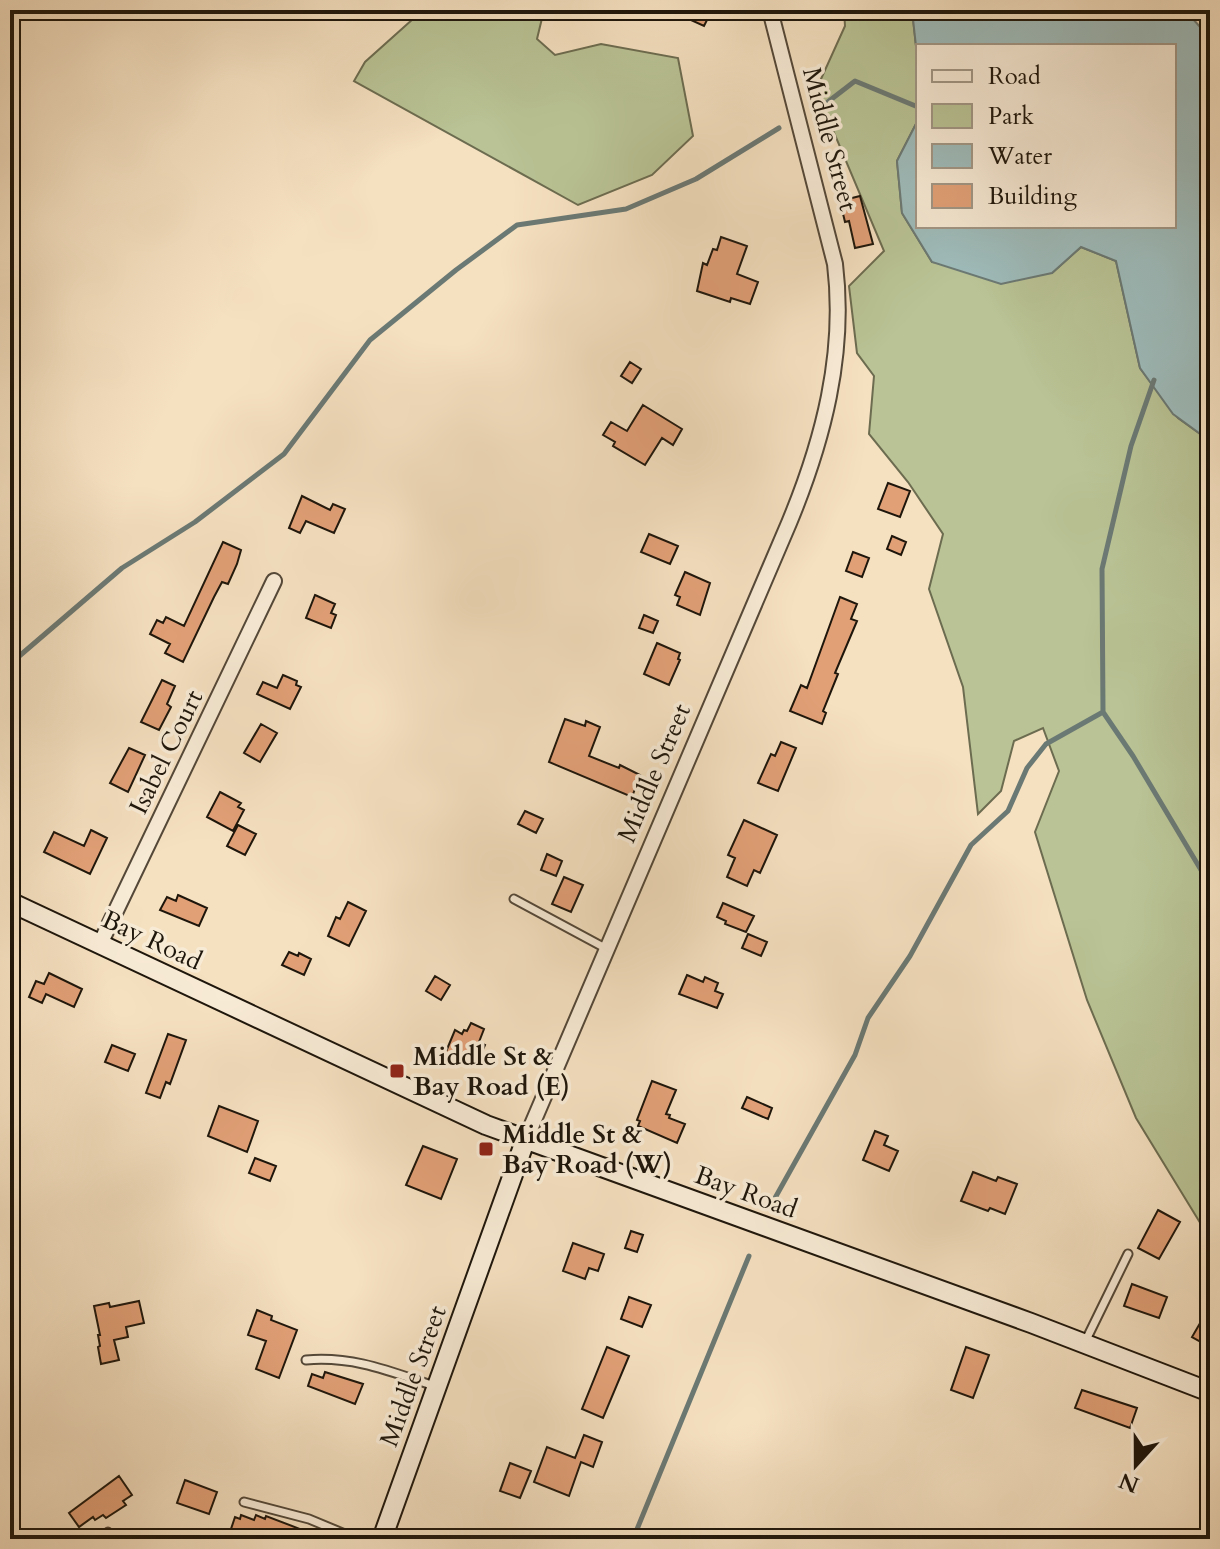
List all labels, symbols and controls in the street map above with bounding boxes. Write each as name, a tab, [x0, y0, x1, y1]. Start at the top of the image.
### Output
legend	[916, 44, 1176, 228]
text: Road	[988, 60, 1041, 93]
street label: Middle Street	[794, 63, 866, 215]
text: Park	[988, 100, 1034, 133]
text: Water	[987, 140, 1052, 173]
text: Building	[988, 180, 1078, 213]
street label: Isabel Court	[121, 684, 211, 820]
street label: Middle Street	[609, 698, 699, 848]
street label: Bay Road	[96, 902, 208, 978]
place label: Middle St & Bay Road (E)	[413, 1039, 570, 1104]
marker: Middle St & Bay Road (E)	[388, 1062, 406, 1080]
place label: Middle St & Bay Road (W)	[502, 1117, 672, 1182]
marker: Middle St & Bay Road (W)	[477, 1140, 495, 1158]
street label: Bay Road	[690, 1157, 802, 1227]
street label: Middle Street	[371, 1301, 455, 1451]
north arrow	[1096, 1425, 1176, 1505]
text: N	[1115, 1465, 1143, 1500]

